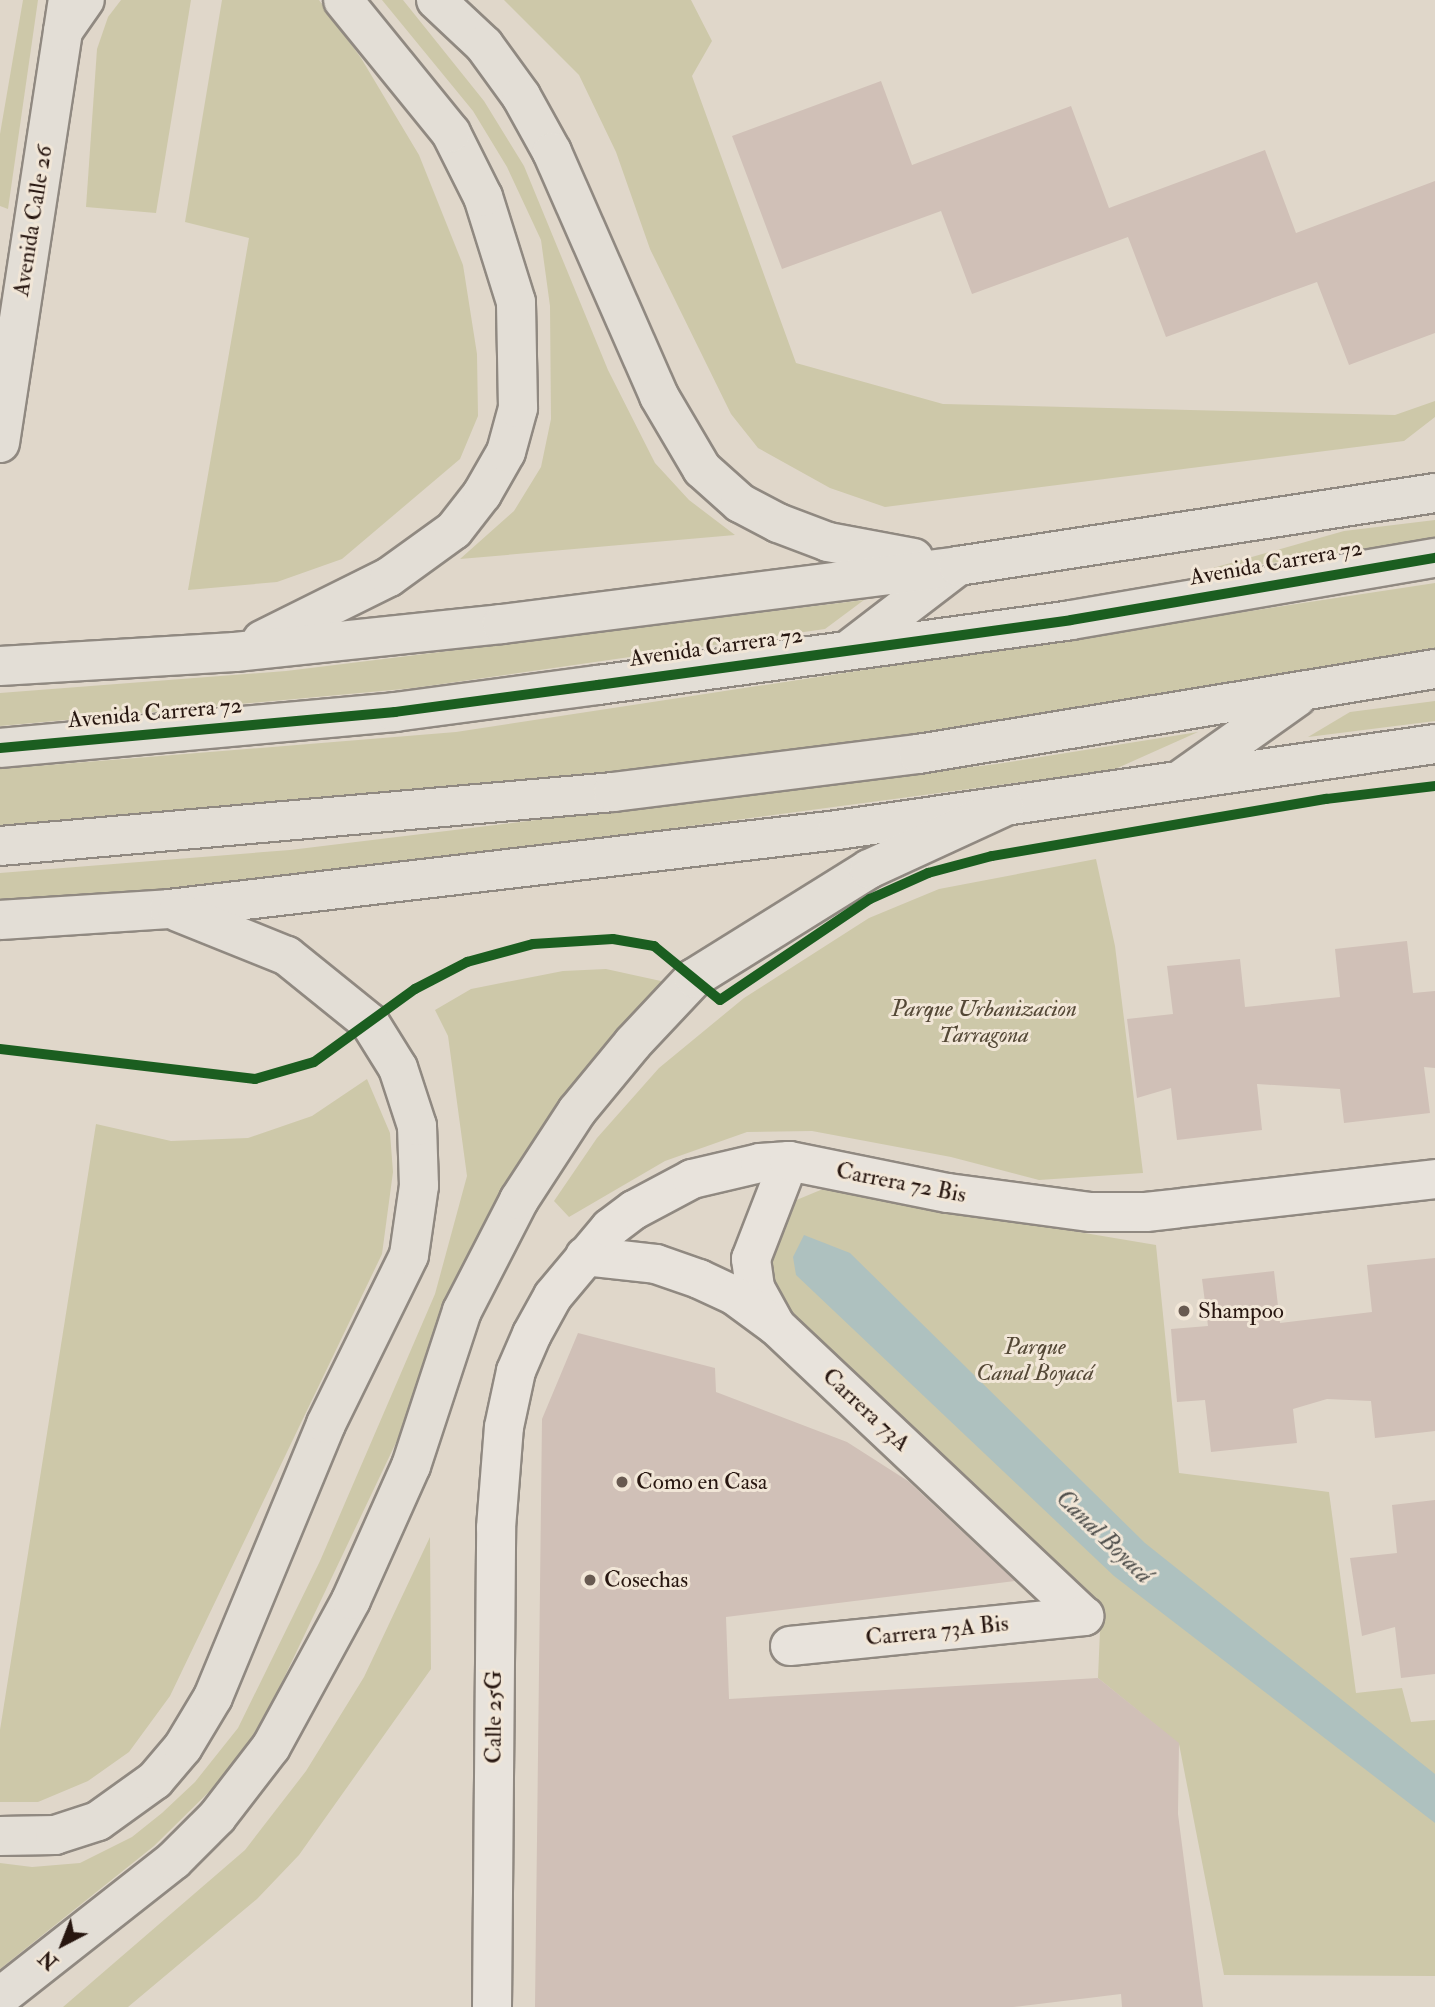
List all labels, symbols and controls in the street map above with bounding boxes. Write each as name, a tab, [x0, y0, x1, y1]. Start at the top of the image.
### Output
street label: Avenida Calle 26	[7, 144, 59, 298]
street label: Avenida Carrera 72	[1188, 534, 1364, 592]
street label: Avenida Carrera 72	[628, 621, 804, 673]
street label: Avenida Carrera 72	[67, 692, 243, 734]
park label: Parque Urbanizacion Tarragona	[891, 995, 1077, 1049]
street label: Carrera 72 Bis	[834, 1157, 968, 1209]
place label: Shampoo	[1198, 1297, 1284, 1325]
marker: Shampoo	[1176, 1303, 1192, 1319]
park label: Parque Canal Boyacá	[976, 1333, 1094, 1387]
street label: Carrera 73A	[816, 1362, 916, 1458]
place label: Como en Casa	[636, 1468, 767, 1496]
marker: Como en Casa	[614, 1474, 630, 1490]
water label: Canal Boyacá	[1050, 1484, 1158, 1590]
place label: Cosechas	[604, 1566, 688, 1594]
marker: Cosechas	[582, 1572, 598, 1588]
street label: Carrera 73A Bis	[864, 1610, 1010, 1652]
street label: Calle 25G	[480, 1670, 508, 1764]
north arrow	[28, 1909, 98, 1979]
text: N	[35, 1945, 63, 1974]

